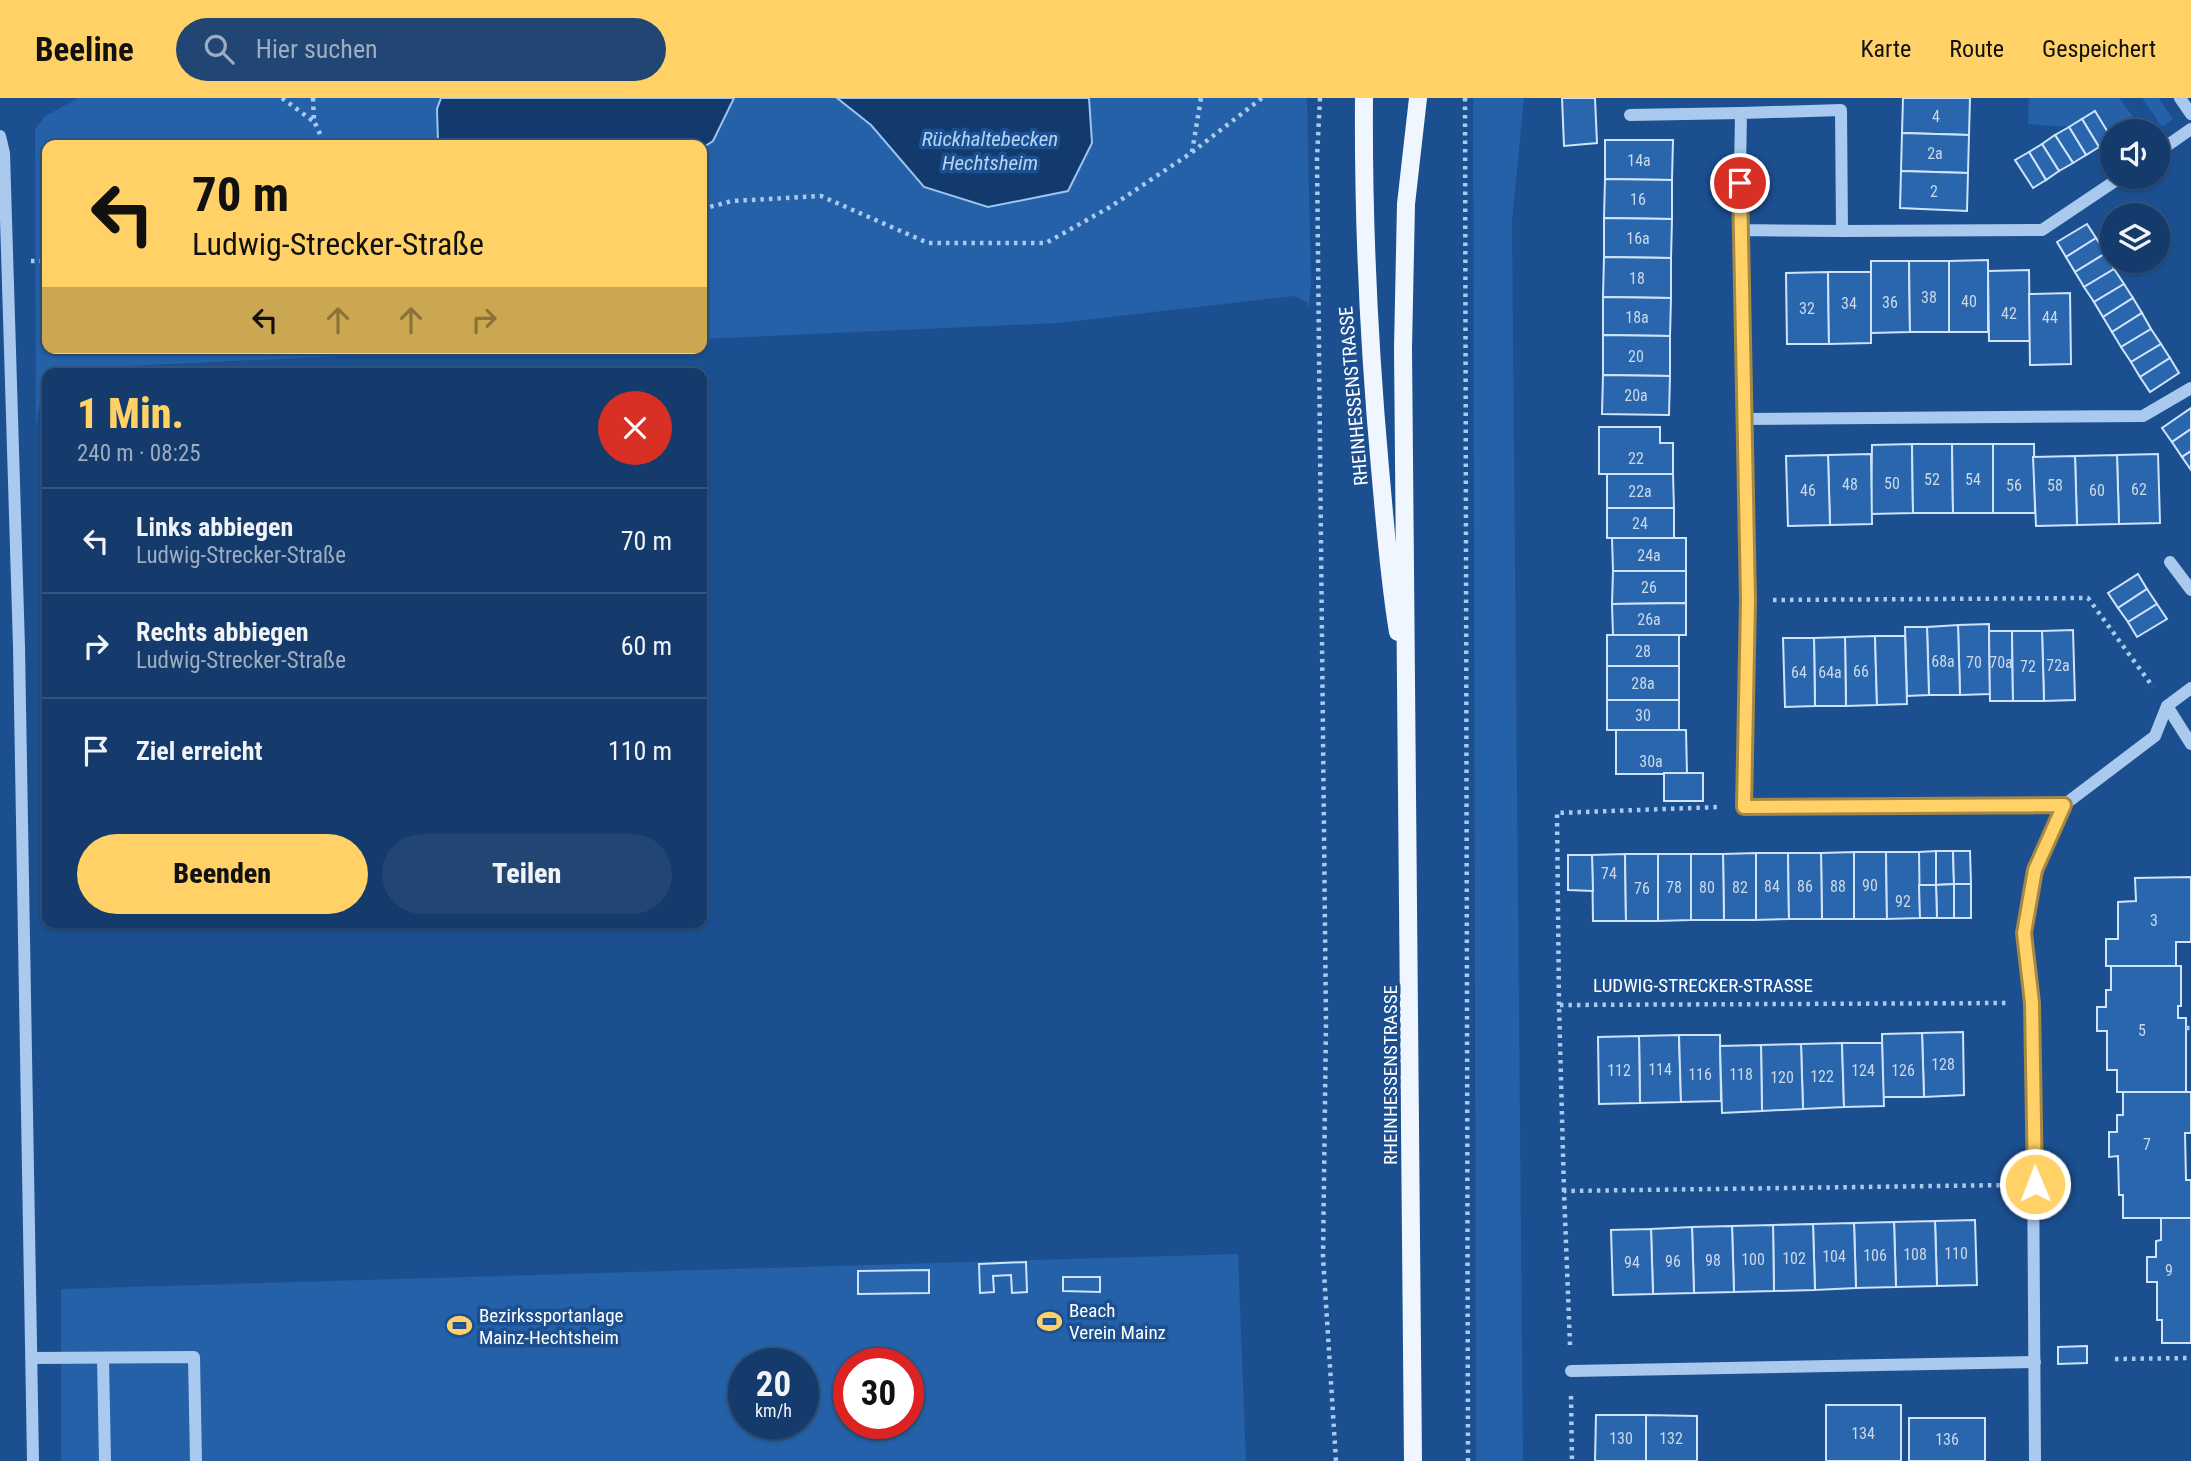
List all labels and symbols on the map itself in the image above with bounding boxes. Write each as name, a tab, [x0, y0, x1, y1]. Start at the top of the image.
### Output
house number: 4	[1932, 107, 1940, 126]
water label: Rückhaltebecken Hechtsheim	[922, 127, 1058, 175]
house number: 2a	[1927, 144, 1943, 163]
house number: 14a	[1627, 151, 1651, 170]
pin	[1710, 153, 1770, 213]
house number: 2	[1930, 182, 1938, 201]
house number: 16	[1630, 190, 1646, 209]
house number: 16a	[1626, 229, 1650, 248]
house number: 18	[1629, 269, 1645, 288]
house number: 38	[1921, 288, 1937, 307]
house number: 40	[1961, 292, 1977, 311]
house number: 36	[1882, 293, 1898, 312]
house number: 34	[1841, 294, 1857, 313]
house number: 32	[1799, 299, 1815, 318]
house number: 42	[2001, 304, 2017, 323]
street label: RHEINHESSENSTRASSE	[1334, 305, 1373, 487]
house number: 18a	[1625, 308, 1649, 327]
house number: 44	[2042, 308, 2058, 327]
house number: 20	[1628, 347, 1644, 366]
house number: 20a	[1624, 386, 1648, 405]
house number: 22	[1628, 449, 1644, 468]
house number: 52	[1924, 470, 1940, 489]
house number: 54	[1965, 470, 1981, 489]
house number: 50	[1884, 474, 1900, 493]
house number: 48	[1842, 475, 1858, 494]
house number: 56	[2006, 476, 2022, 495]
house number: 58	[2047, 476, 2063, 495]
house number: 62	[2131, 480, 2147, 499]
house number: 46	[1800, 481, 1816, 500]
house number: 60	[2089, 481, 2105, 500]
house number: 22a	[1628, 482, 1652, 501]
house number: 24	[1632, 514, 1648, 533]
house number: 24a	[1637, 546, 1661, 565]
house number: 26	[1641, 578, 1657, 597]
house number: 26a	[1637, 610, 1661, 629]
house number: 28	[1635, 642, 1651, 661]
house number: 68a	[1931, 652, 1955, 671]
house number: 70	[1966, 653, 1982, 672]
house number: 70a	[1989, 653, 2013, 672]
house number: 72a	[2046, 656, 2070, 675]
house number: 72	[2020, 657, 2036, 676]
house number: 66	[1853, 662, 1869, 681]
house number: 64	[1791, 663, 1807, 682]
house number: 64a	[1818, 663, 1842, 682]
house number: 28a	[1631, 674, 1655, 693]
house number: 30	[1635, 706, 1651, 725]
house number: 30a	[1639, 752, 1663, 771]
house number: 74	[1601, 864, 1617, 883]
house number: 90	[1862, 876, 1878, 895]
house number: 84	[1764, 877, 1780, 896]
house number: 86	[1797, 877, 1813, 896]
house number: 88	[1830, 877, 1846, 896]
house number: 78	[1666, 878, 1682, 897]
house number: 80	[1699, 878, 1715, 897]
house number: 82	[1732, 878, 1748, 897]
house number: 76	[1634, 879, 1650, 898]
house number: 92	[1895, 892, 1911, 911]
house number: 3	[2150, 911, 2158, 930]
street label: LUDWIG-STRECKER-STRASSE	[1593, 974, 1813, 997]
street label: RHEINHESSENSTRASSE	[1379, 985, 1402, 1165]
house number: 5	[2138, 1021, 2146, 1040]
house number: 128	[1931, 1055, 1955, 1074]
house number: 114	[1648, 1060, 1672, 1079]
house number: 112	[1607, 1061, 1631, 1080]
house number: 124	[1851, 1061, 1875, 1080]
house number: 126	[1891, 1061, 1915, 1080]
house number: 116	[1688, 1065, 1712, 1084]
house number: 118	[1729, 1065, 1753, 1084]
house number: 122	[1810, 1067, 1834, 1086]
house number: 120	[1770, 1068, 1794, 1087]
house number: 7	[2143, 1135, 2151, 1154]
position arrow	[1998, 1147, 2072, 1221]
house number: 110	[1944, 1244, 1968, 1263]
house number: 108	[1903, 1245, 1927, 1264]
house number: 106	[1863, 1246, 1887, 1265]
house number: 104	[1822, 1247, 1846, 1266]
house number: 102	[1782, 1249, 1806, 1268]
house number: 100	[1741, 1250, 1765, 1269]
house number: 98	[1705, 1251, 1721, 1270]
house number: 96	[1665, 1252, 1681, 1271]
house number: 94	[1624, 1253, 1640, 1272]
house number: 9	[2165, 1261, 2173, 1280]
place label: Beach Verein Mainz	[1069, 1299, 1166, 1344]
place label: Bezirkssportanlage Mainz-Hechtsheim	[479, 1304, 624, 1349]
sports icon: Beach Verein Mainz	[1035, 1307, 1063, 1335]
sports icon: Bezirkssportanlage Mainz-Hechtsheim	[445, 1312, 473, 1340]
speed limit sign: 30	[833, 1348, 924, 1439]
house number: 134	[1851, 1424, 1875, 1443]
house number: 130	[1609, 1429, 1633, 1448]
house number: 132	[1659, 1429, 1683, 1448]
house number: 136	[1935, 1430, 1959, 1449]

